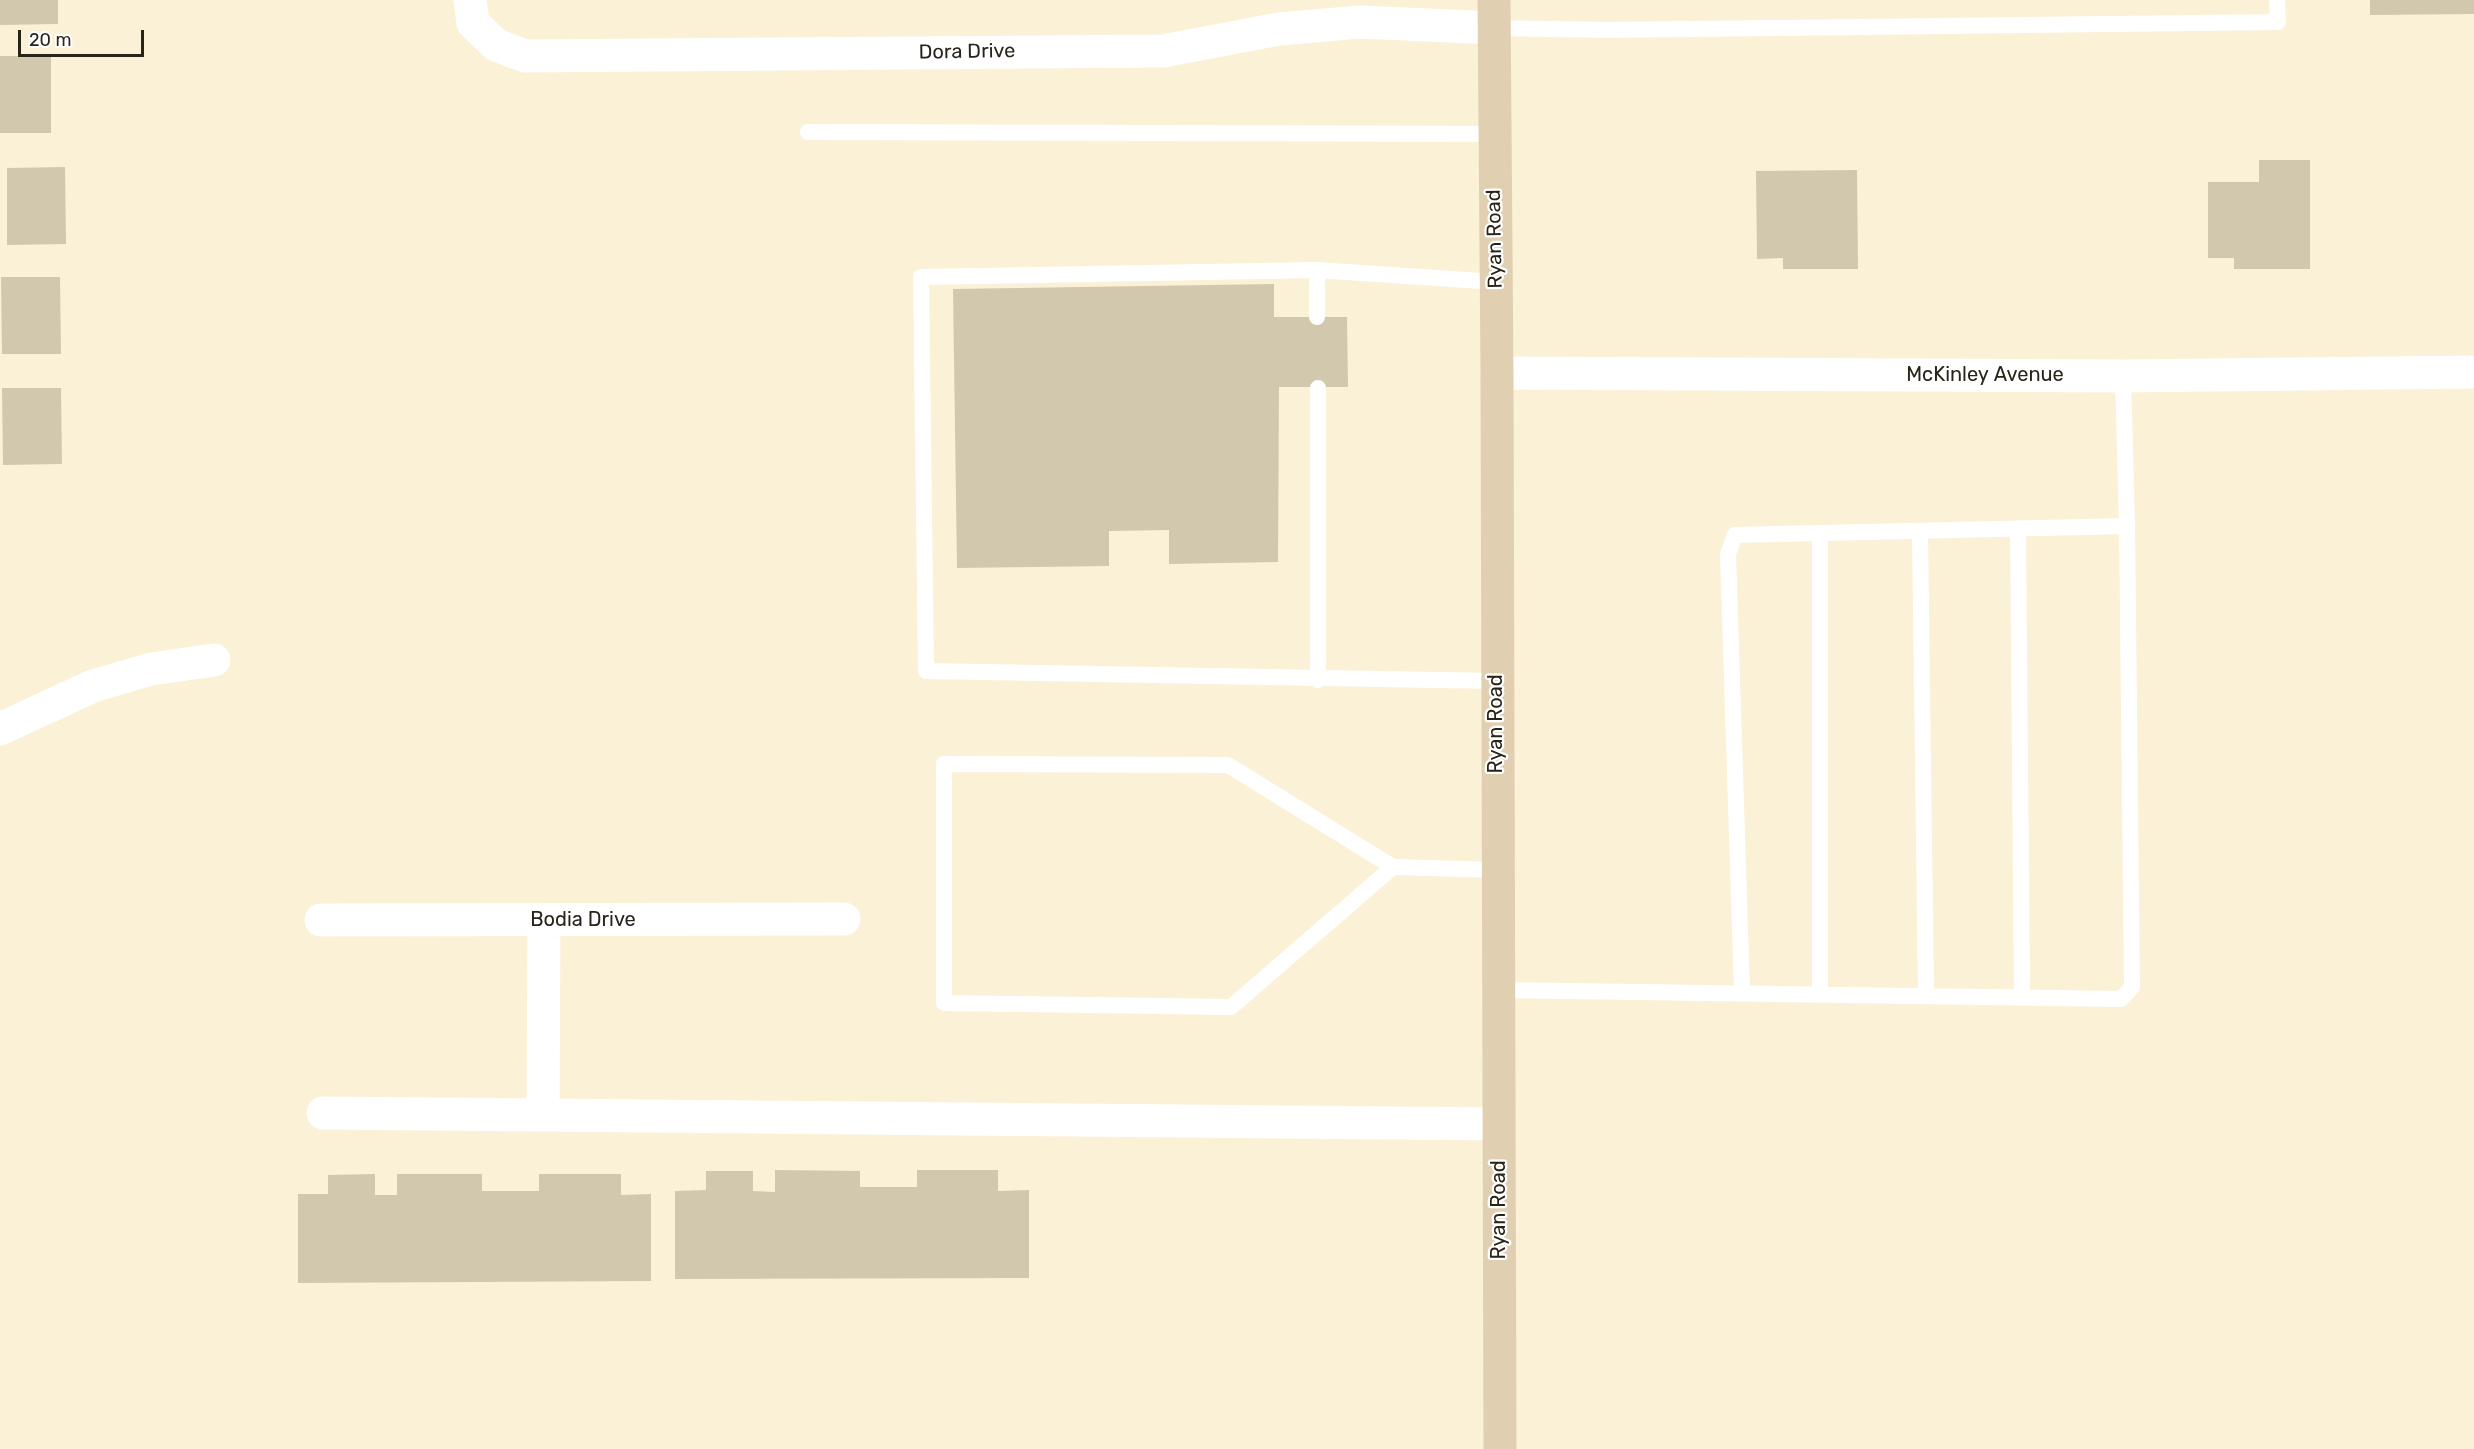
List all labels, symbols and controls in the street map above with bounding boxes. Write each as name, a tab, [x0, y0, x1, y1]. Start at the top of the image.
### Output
scale bar	[21, 18, 147, 56]
text: 20 m	[29, 29, 71, 51]
street label: Dora Drive	[918, 39, 1016, 65]
street label: Ryan Road	[1482, 189, 1508, 289]
street label: McKinley Avenue	[1906, 363, 2064, 387]
street label: Ryan Road	[1484, 674, 1508, 774]
street label: Bodia Drive	[530, 908, 636, 932]
street label: Ryan Road	[1487, 1160, 1511, 1260]

